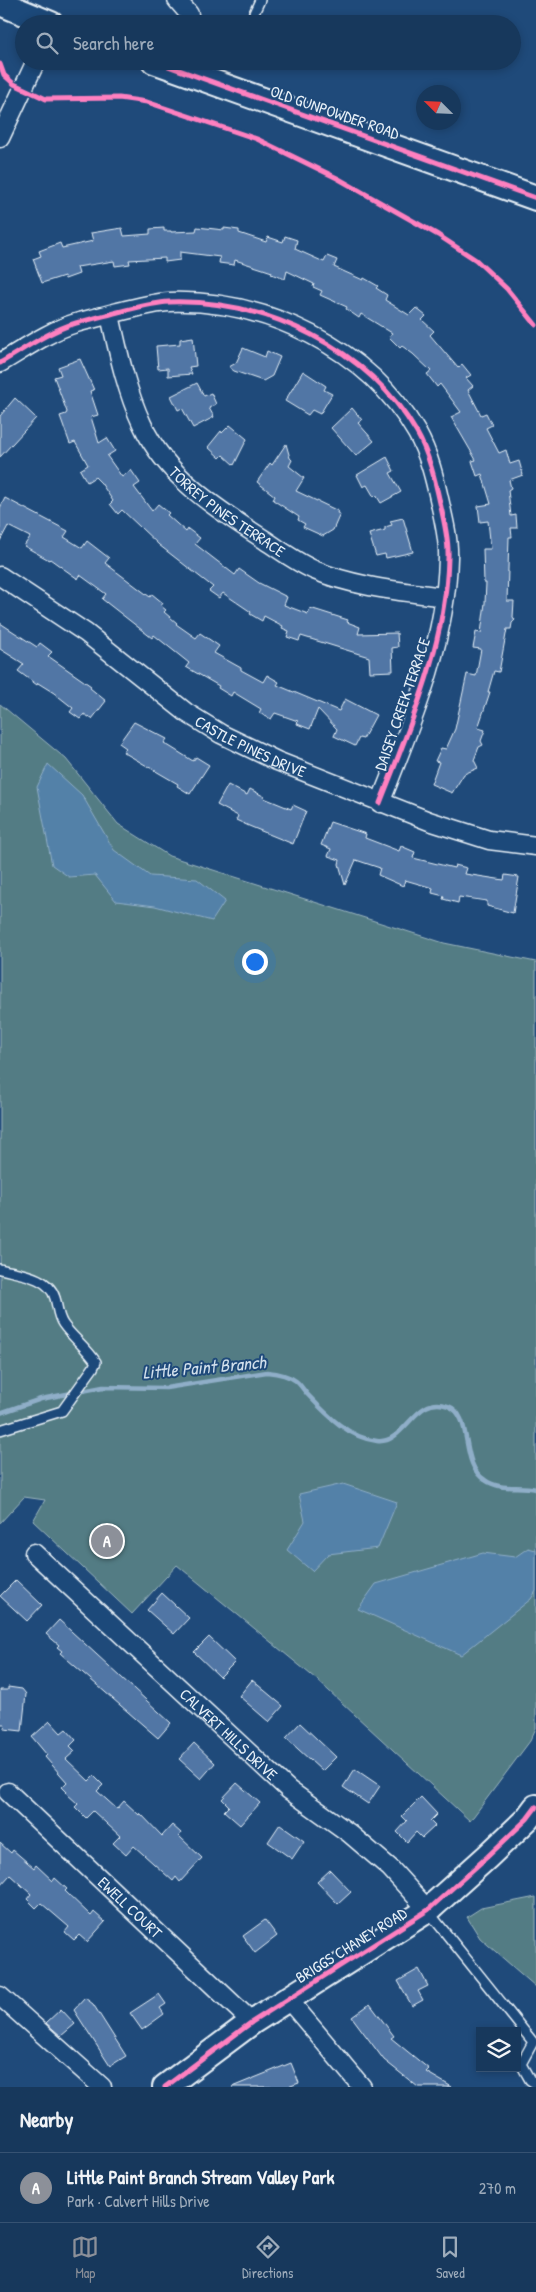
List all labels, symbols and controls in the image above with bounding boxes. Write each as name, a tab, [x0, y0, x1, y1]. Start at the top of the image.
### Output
search box	[15, 15, 521, 70]
icon: search	[33, 29, 61, 57]
text: Search here	[73, 30, 154, 56]
street label: OLD GUNPOWDER ROAD	[268, 80, 403, 144]
north arrow	[416, 85, 461, 130]
street label: TORREY PINES TERRACE	[164, 461, 290, 562]
street label: DAISEY CREEK TERRACE	[369, 635, 435, 773]
street label: CASTLE PINES DRIVE	[191, 710, 309, 782]
your location	[242, 949, 268, 975]
water label: Little Paint Branch	[142, 1349, 268, 1385]
pin: A	[91, 1522, 123, 1560]
street label: CALVERT HILLS DRIVE	[175, 1683, 282, 1785]
street label: EWELL COURT	[93, 1871, 168, 1943]
street label: BRIGGS CHANEY ROAD	[291, 1902, 411, 1988]
map controls	[476, 2027, 521, 2072]
button: layers	[476, 2027, 521, 2072]
text: Nearby	[20, 2105, 73, 2134]
text: Little Paint Branch Stream Valley Park	[67, 2164, 334, 2190]
text: A	[32, 2177, 40, 2199]
text: 270 m	[479, 2177, 516, 2199]
text: Park · Calvert Hills Drive	[67, 2190, 210, 2212]
tab: Map	[71, 2233, 99, 2282]
tab: Directions	[242, 2233, 293, 2282]
tab: Saved	[436, 2233, 465, 2282]

